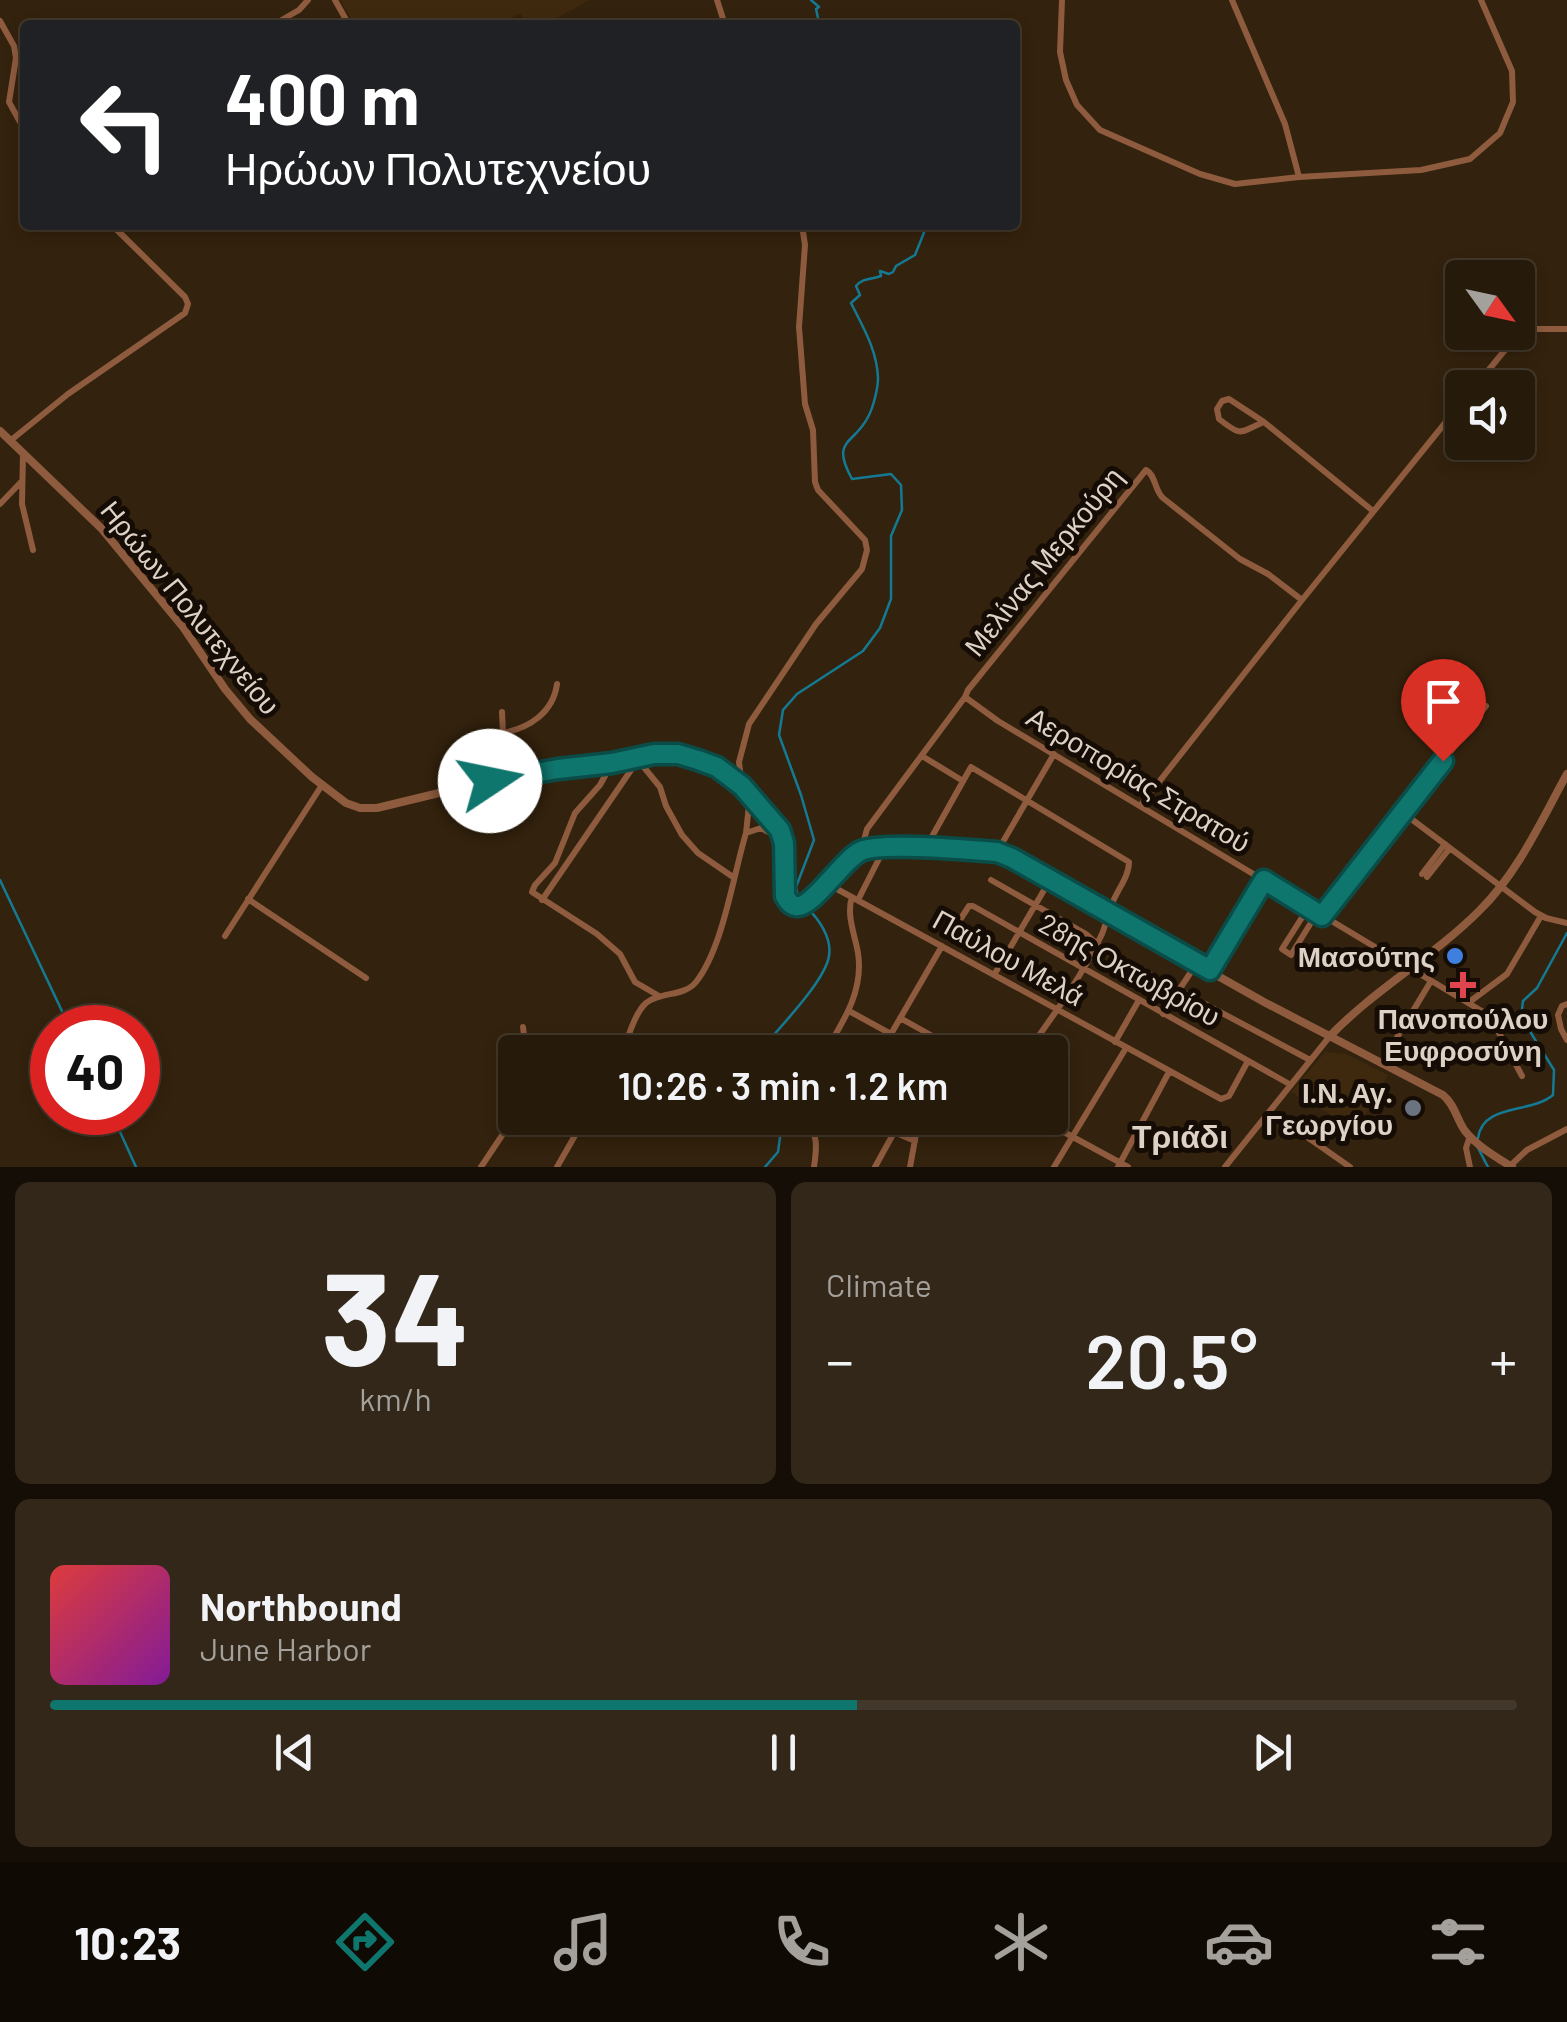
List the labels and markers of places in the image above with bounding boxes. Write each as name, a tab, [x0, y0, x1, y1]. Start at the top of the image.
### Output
pin	[1401, 659, 1486, 762]
place label: Μασούτης	[1298, 939, 1435, 973]
marker: Μασούτης	[1444, 945, 1466, 967]
marker: Πανοπούλου Ευφροσύνη	[1452, 974, 1474, 996]
place label: Πανοπούλου Ευφροσύνη	[1378, 1001, 1548, 1067]
place label: Ι.Ν. Αγ. Γεωργίου	[1265, 1075, 1393, 1141]
marker: Ι.Ν. Αγ. Γεωργίου	[1402, 1097, 1424, 1119]

